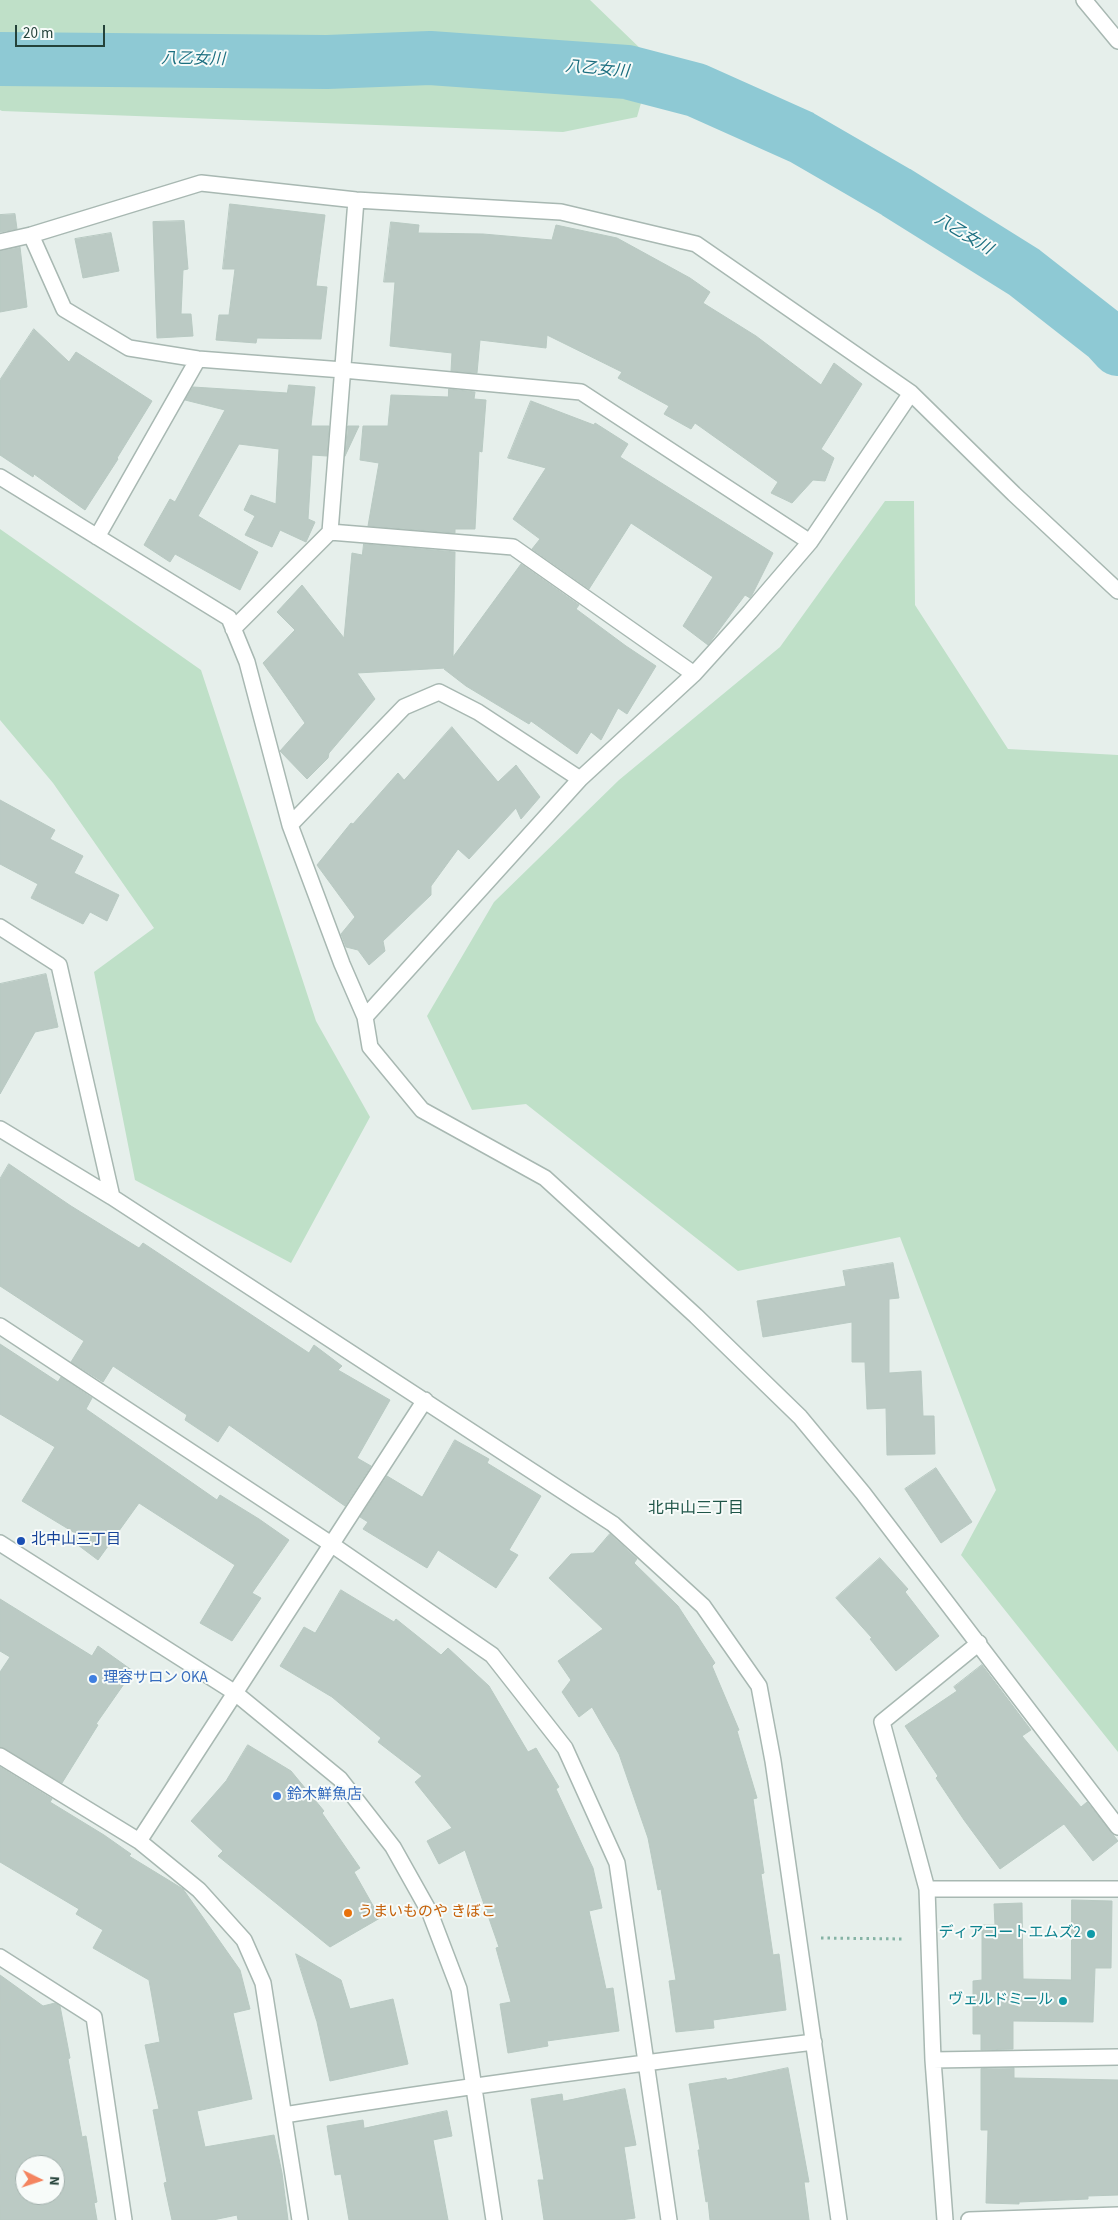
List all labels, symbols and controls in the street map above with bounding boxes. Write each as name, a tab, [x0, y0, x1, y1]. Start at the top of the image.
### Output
scale bar	[18, 15, 108, 47]
text: 20 m	[23, 23, 53, 44]
water label: 八乙女川	[161, 50, 225, 70]
water label: 八乙女川	[564, 58, 630, 82]
water label: 八乙女川	[931, 210, 995, 260]
district label: 北中山三丁目	[648, 1499, 744, 1519]
place label: 北中山三丁目	[31, 1532, 121, 1550]
marker: 北中山三丁目	[15, 1535, 27, 1547]
place label: 理容サロン OKA	[103, 1670, 208, 1688]
marker: 理容サロン OKA	[87, 1673, 99, 1685]
place label: 鈴木鮮魚店	[287, 1787, 362, 1805]
marker: 鈴木鮮魚店	[271, 1790, 283, 1802]
place label: うまいものや きぼこ	[358, 1904, 496, 1922]
marker: うまいものや きぼこ	[342, 1907, 354, 1919]
place label: ディアコートエムズ2	[939, 1925, 1081, 1943]
marker: ディアコートエムズ2	[1085, 1928, 1097, 1940]
place label: ヴェルドミール	[948, 1992, 1053, 2010]
marker: ヴェルドミール	[1057, 1995, 1069, 2007]
north arrow	[15, 2155, 65, 2205]
text: N	[44, 2176, 64, 2186]

